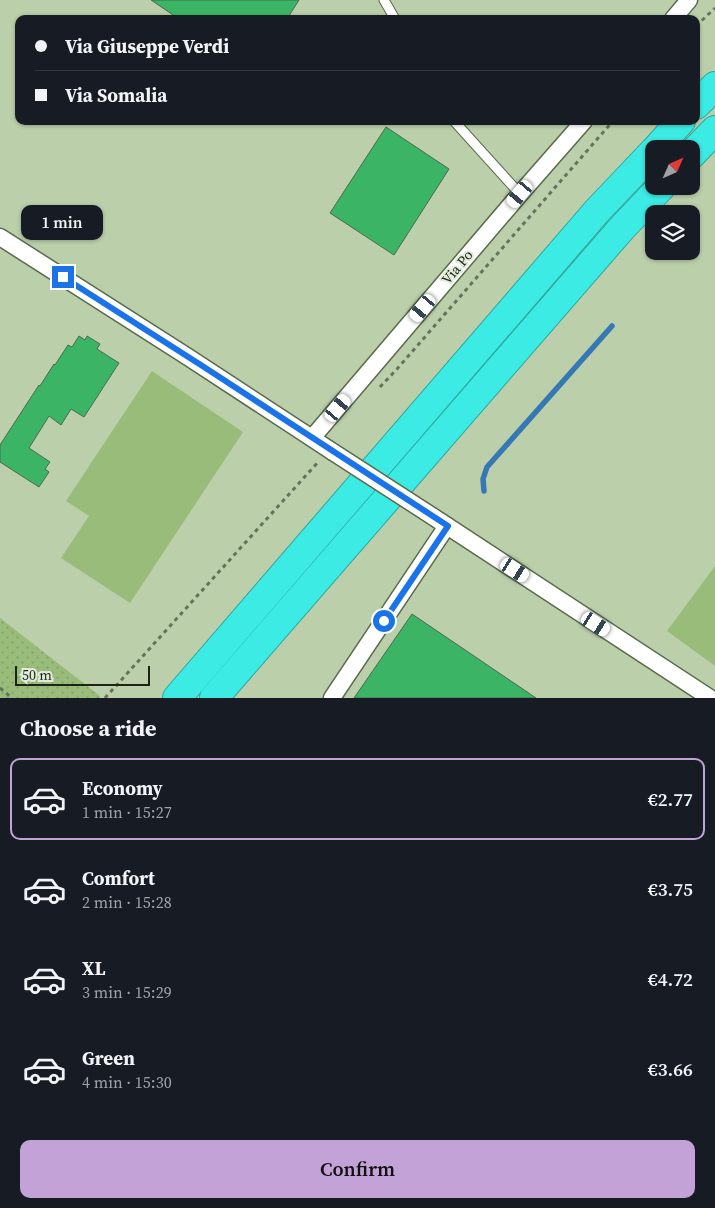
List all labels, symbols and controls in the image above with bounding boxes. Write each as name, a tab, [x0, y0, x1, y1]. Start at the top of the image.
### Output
text: Via Giuseppe Verdi	[65, 33, 229, 59]
text: Via Somalia	[65, 82, 167, 108]
north arrow	[645, 140, 700, 195]
map controls	[645, 140, 700, 260]
car	[504, 178, 535, 210]
callout: 1 min	[22, 204, 104, 240]
button: layers	[645, 205, 700, 260]
text: 1 min	[41, 211, 83, 233]
street label: Via Po	[437, 245, 477, 288]
route end	[52, 266, 74, 288]
car	[407, 292, 438, 324]
car	[322, 392, 353, 424]
car	[498, 556, 531, 584]
route start	[373, 610, 395, 632]
car	[579, 610, 612, 638]
scale bar	[15, 663, 150, 686]
text: 50 m	[22, 665, 52, 685]
text: Choose a ride	[20, 713, 157, 743]
text: Economy	[82, 775, 163, 801]
icon: car	[22, 777, 67, 822]
text: €2.77	[648, 786, 693, 812]
text: 1 min · 15:27	[82, 801, 172, 823]
text: Comfort	[82, 865, 155, 891]
icon: car	[22, 867, 67, 912]
text: €3.75	[648, 876, 693, 902]
text: 2 min · 15:28	[82, 891, 172, 913]
text: XL	[82, 955, 105, 981]
icon: car	[22, 957, 67, 1002]
text: €4.72	[648, 966, 693, 992]
text: 3 min · 15:29	[82, 981, 172, 1003]
text: Green	[82, 1045, 135, 1071]
icon: car	[22, 1047, 67, 1092]
text: €3.66	[648, 1056, 693, 1082]
text: 4 min · 15:30	[82, 1071, 172, 1093]
button: Confirm	[20, 1140, 695, 1198]

